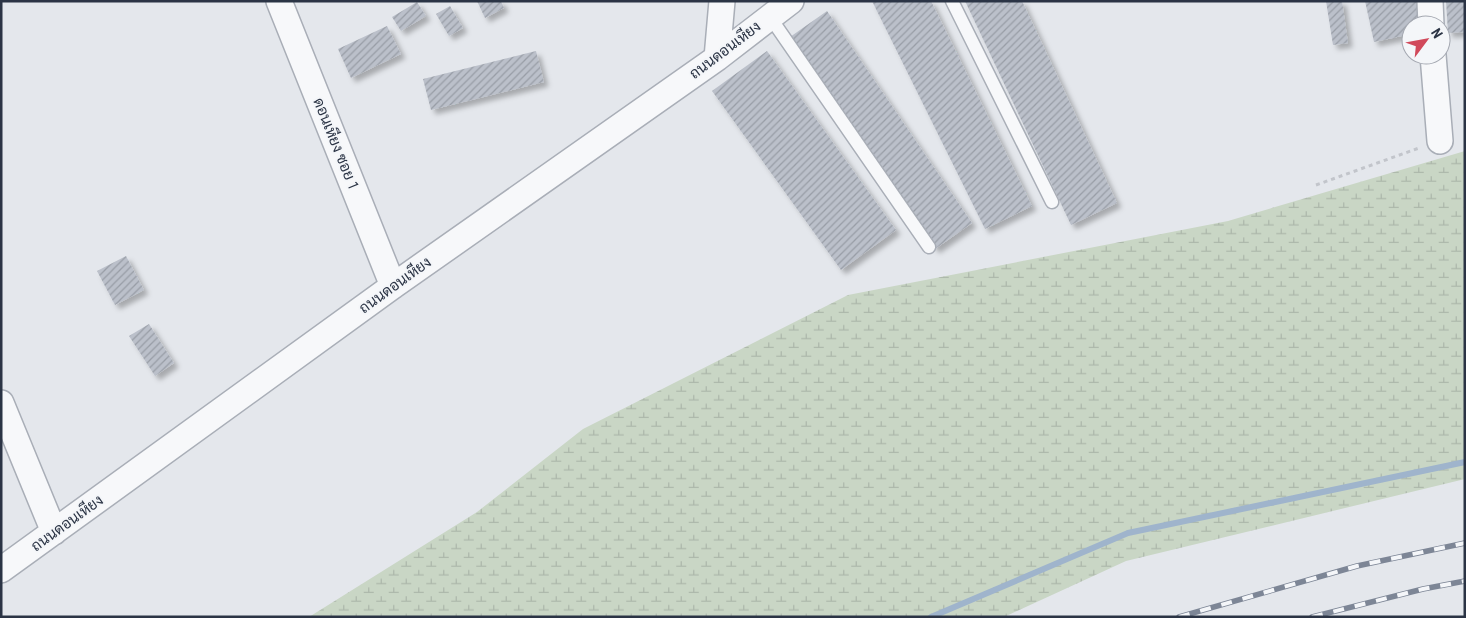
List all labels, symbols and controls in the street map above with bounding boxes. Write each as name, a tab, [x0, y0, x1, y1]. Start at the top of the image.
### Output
north arrow	[1401, 15, 1451, 65]
street label: ถนนดอนเหียง	[685, 17, 764, 83]
text: N	[1428, 25, 1446, 41]
street label: ดอนเหียง ซอย 1	[309, 95, 364, 193]
street label: ถนนดอนเหียง	[355, 252, 435, 317]
street label: ถนนดอนเหียง	[27, 490, 107, 555]

